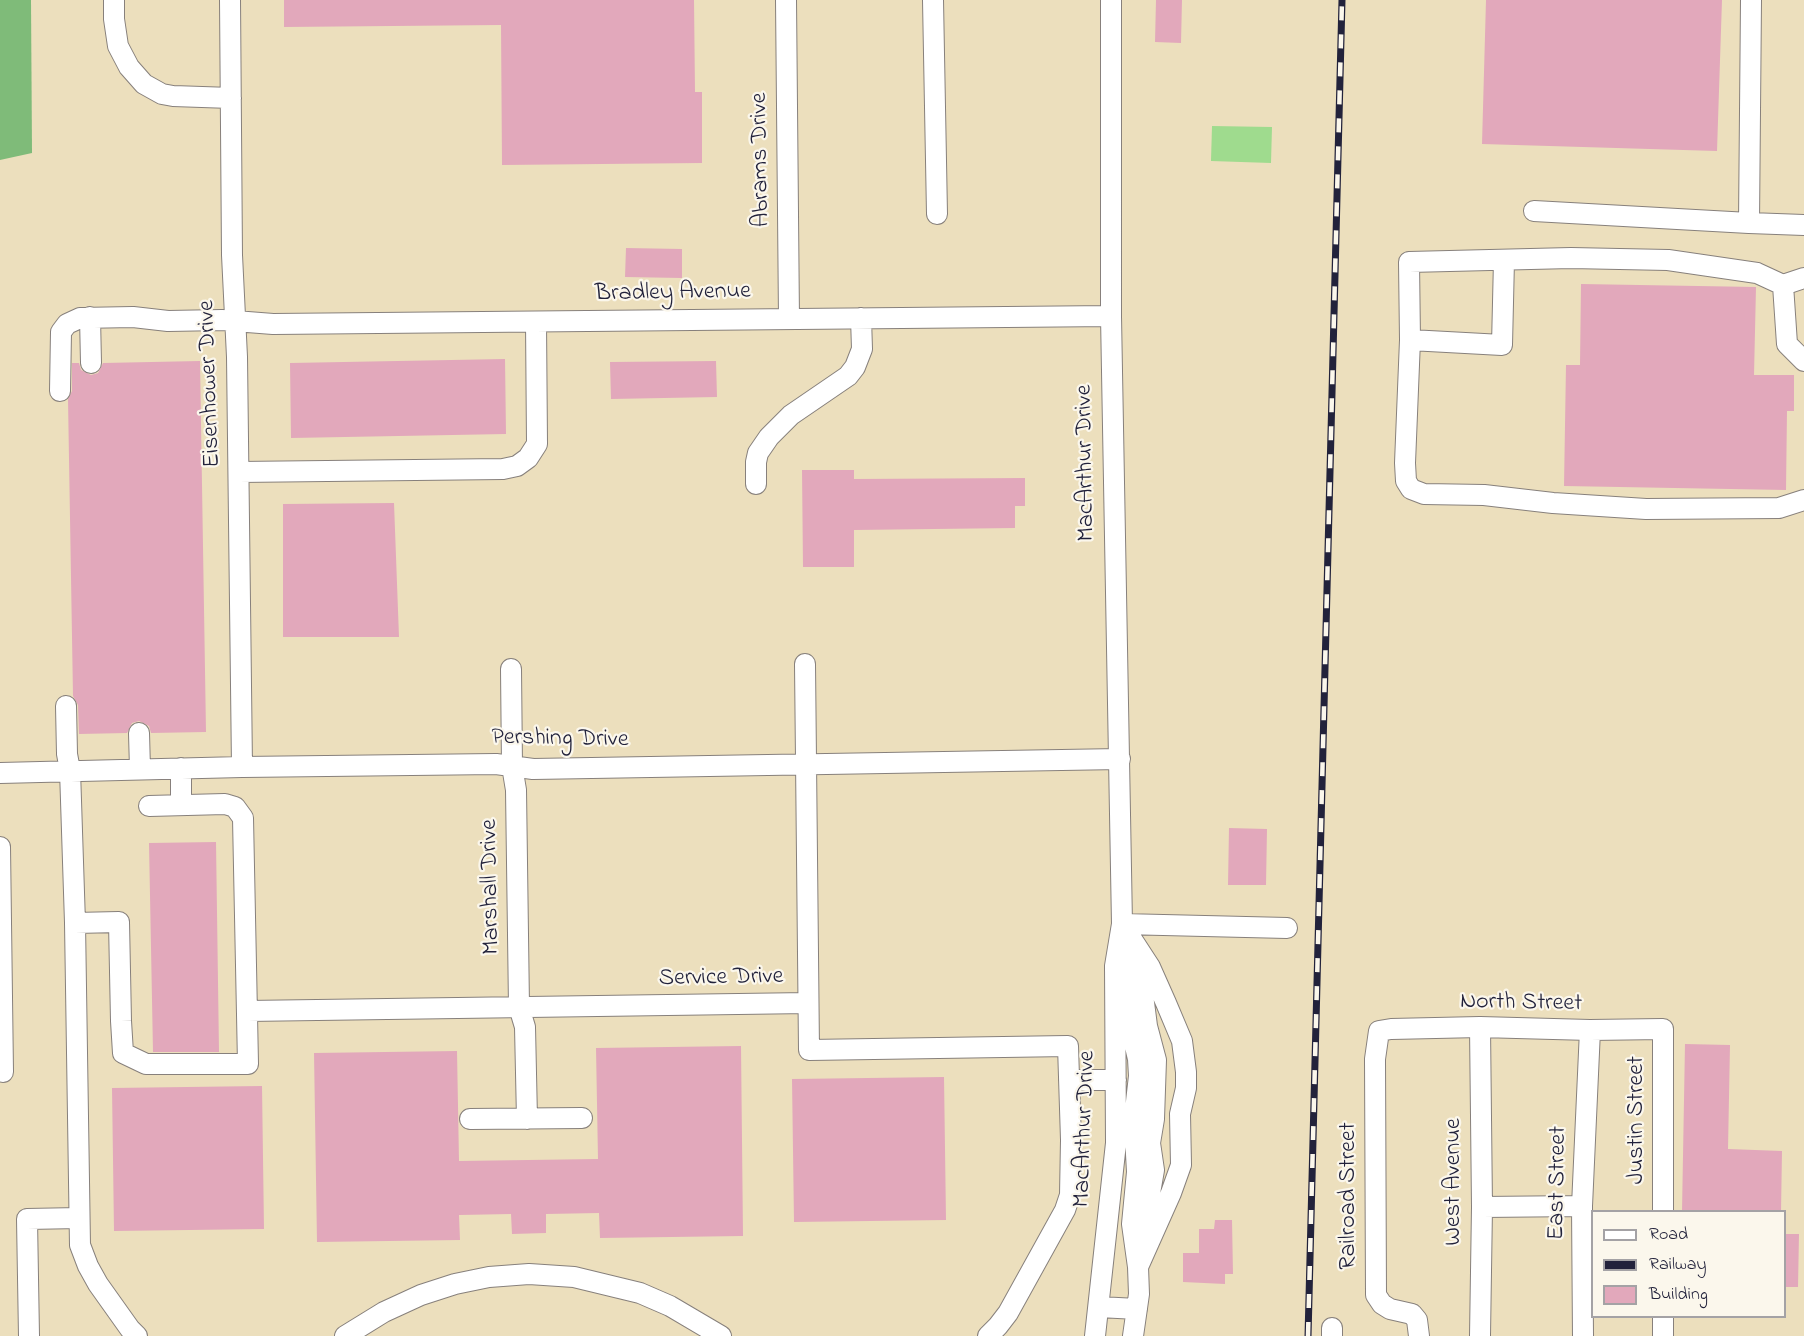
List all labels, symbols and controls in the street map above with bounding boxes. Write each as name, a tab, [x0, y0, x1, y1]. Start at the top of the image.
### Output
street label: Abrams Drive	[746, 92, 778, 228]
street label: Bradley Avenue	[595, 278, 751, 310]
street label: Eisenhower Drive	[194, 300, 228, 468]
street label: MacArthur Drive	[1071, 384, 1103, 542]
street label: Pershing Drive	[491, 724, 629, 756]
street label: Marshall Drive	[476, 819, 508, 955]
street label: Service Drive	[658, 964, 784, 994]
street label: North Street	[1460, 989, 1582, 1019]
street label: MacArthur Drive	[1069, 1050, 1103, 1208]
street label: Justin Street	[1624, 1056, 1652, 1184]
street label: West Avenue	[1441, 1118, 1469, 1246]
street label: Railroad Street	[1336, 1122, 1364, 1270]
street label: East Street	[1544, 1126, 1574, 1240]
legend	[1591, 1210, 1786, 1318]
text: Road	[1649, 1222, 1688, 1248]
text: Railway	[1649, 1252, 1706, 1278]
text: Building	[1649, 1282, 1708, 1308]

